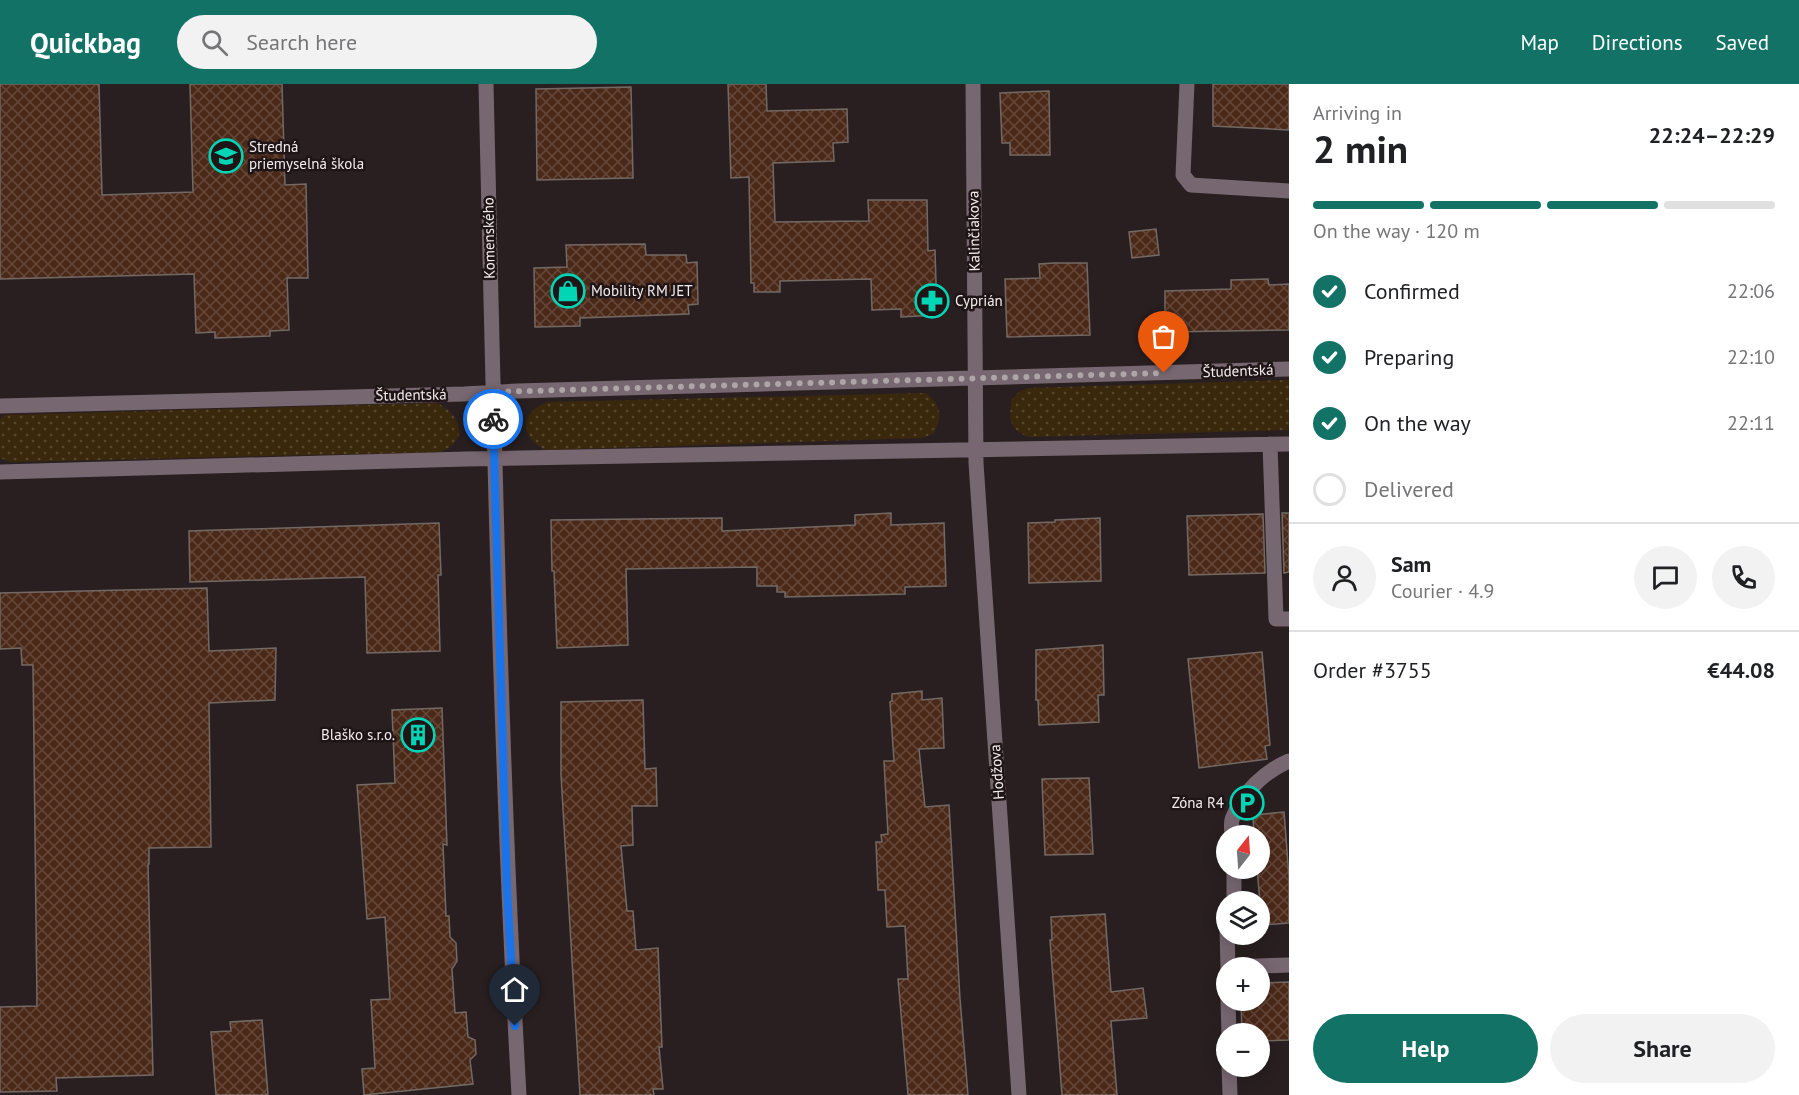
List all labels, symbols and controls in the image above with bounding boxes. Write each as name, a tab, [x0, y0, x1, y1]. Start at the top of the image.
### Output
search box	[177, 15, 597, 69]
text: Quickbag	[30, 24, 141, 61]
icon: search	[198, 26, 231, 59]
text: Search here	[246, 28, 357, 56]
text: Map	[1520, 29, 1559, 56]
text: Directions	[1592, 29, 1683, 56]
text: Saved	[1716, 29, 1769, 56]
text: Arriving in	[1313, 100, 1402, 126]
text: 22:24–22:29	[1649, 121, 1775, 149]
text: 2 min	[1313, 123, 1408, 174]
place label: Stredná priemyselná škola	[249, 137, 364, 173]
school or university icon: Stredná priemyselná škola	[208, 138, 244, 174]
street label: Kalinčiakova	[963, 191, 984, 271]
street label: Komenského	[478, 197, 499, 279]
text: On the way · 120 m	[1313, 218, 1480, 244]
shop icon: Mobility RM JET	[550, 273, 586, 309]
icon: check	[1313, 275, 1346, 308]
text: Confirmed	[1364, 277, 1460, 305]
text: 22:06	[1727, 278, 1775, 304]
place label: Mobility RM JET	[591, 281, 693, 300]
pharmacy icon: Cyprián	[914, 283, 950, 319]
place label: Cyprián	[955, 291, 1003, 310]
pin	[1138, 311, 1189, 373]
icon: bag	[1147, 320, 1180, 353]
icon: check	[1313, 341, 1346, 374]
text: Preparing	[1364, 343, 1454, 371]
text: 22:10	[1727, 344, 1775, 370]
street label: Študentská	[1202, 360, 1274, 381]
street label: Študentská	[375, 384, 447, 405]
courier	[463, 389, 523, 449]
icon: bike	[477, 403, 510, 436]
icon: check	[1313, 407, 1346, 440]
text: On the way	[1364, 409, 1471, 437]
text: 22:11	[1727, 410, 1775, 436]
text: Delivered	[1364, 475, 1454, 503]
button: person	[1313, 546, 1376, 609]
button: chat	[1634, 546, 1697, 609]
button: phone	[1712, 546, 1775, 609]
text: Sam	[1391, 550, 1431, 578]
text: Courier · 4.9	[1391, 578, 1494, 604]
text: Order #3755	[1313, 656, 1432, 684]
text: €44.08	[1707, 656, 1775, 684]
building icon: Blaško s.r.o.	[400, 717, 436, 753]
place label: Blaško s.r.o.	[321, 725, 395, 744]
street label: Hodžova	[985, 744, 1008, 800]
parking icon: Zóna R4	[1229, 785, 1265, 821]
place label: Zóna R4	[1172, 793, 1224, 812]
north arrow	[1216, 825, 1270, 879]
map controls	[1216, 825, 1270, 1077]
button: layers	[1216, 891, 1270, 945]
button: +	[1216, 957, 1270, 1011]
pin	[489, 964, 540, 1026]
icon: home	[498, 973, 531, 1006]
button: Help	[1313, 1014, 1538, 1083]
button: Share	[1550, 1014, 1775, 1083]
button: −	[1216, 1023, 1270, 1077]

